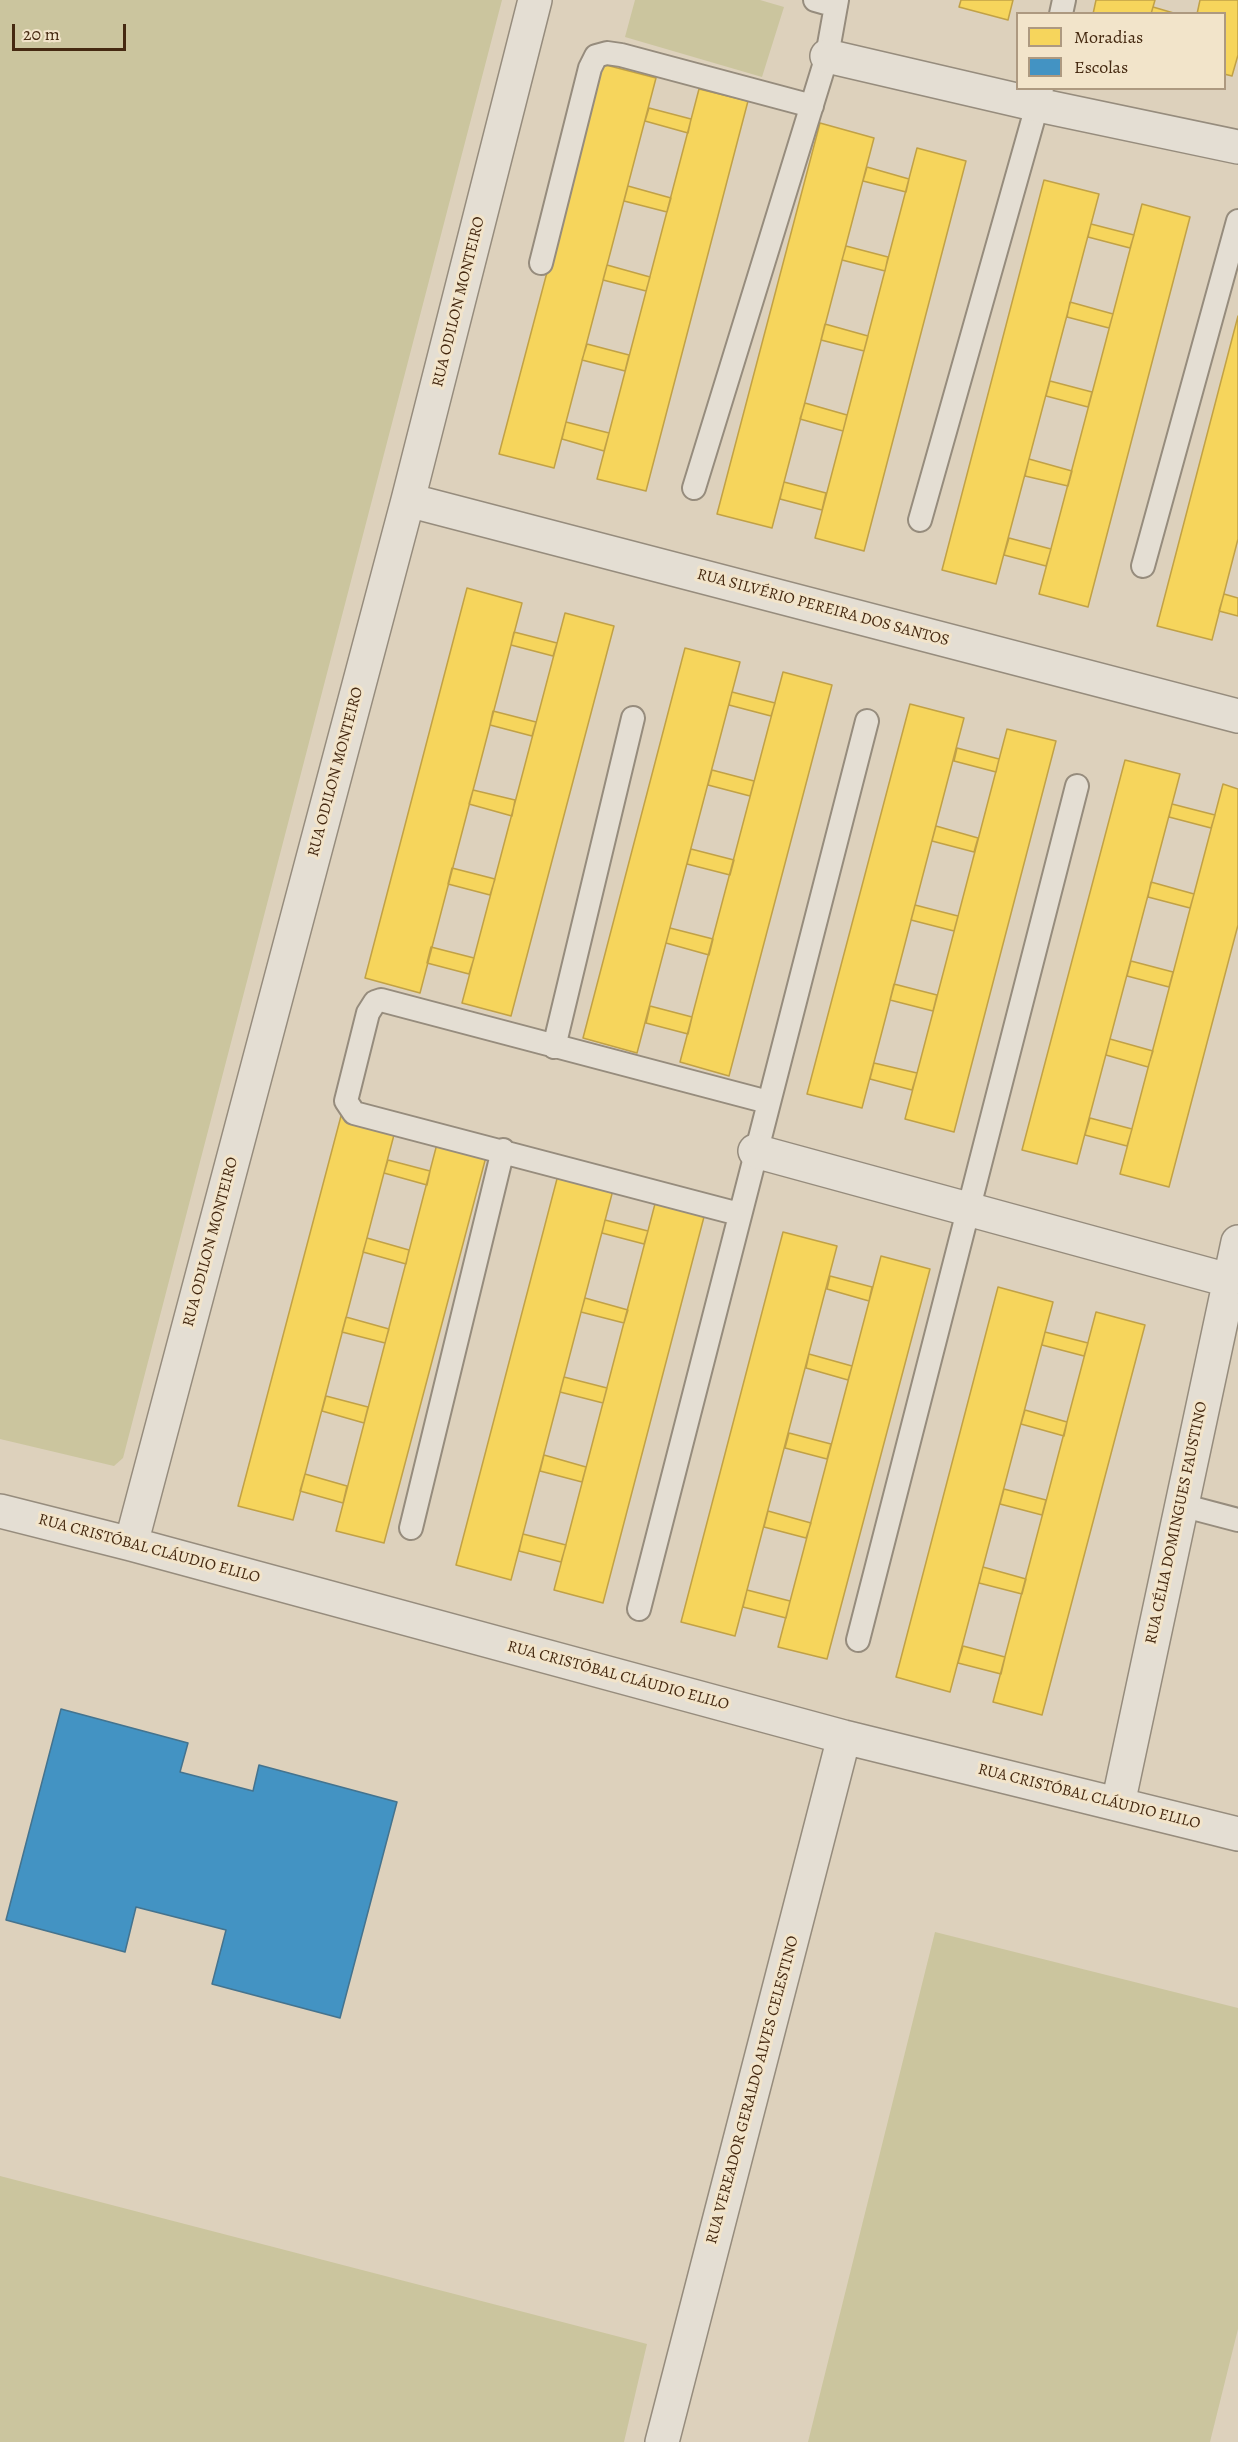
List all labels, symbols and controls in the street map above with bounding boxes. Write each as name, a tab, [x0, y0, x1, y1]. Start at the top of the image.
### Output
scale bar	[15, 12, 129, 50]
legend	[1016, 12, 1226, 90]
text: 20 m	[23, 22, 60, 46]
text: Moradias	[1074, 25, 1143, 49]
text: Escolas	[1074, 55, 1128, 79]
street label: RUA ODILON MONTEIRO	[429, 215, 489, 389]
street label: RUA SILVÉRIO PEREIRA DOS SANTOS	[695, 565, 951, 651]
street label: RUA ODILON MONTEIRO	[304, 685, 368, 859]
street label: RUA ODILON MONTEIRO	[179, 1155, 243, 1329]
street label: RUA CÉLIA DOMINGUES FAUSTINO	[1142, 1400, 1212, 1646]
street label: RUA CRISTÓBAL CLÁUDIO ELILO	[36, 1510, 262, 1588]
street label: RUA CRISTÓBAL CLÁUDIO ELILO	[505, 1637, 731, 1715]
street label: RUA CRISTÓBAL CLÁUDIO ELILO	[976, 1760, 1202, 1834]
street label: RUA VEREADOR GERALDO ALVES CELESTINO	[703, 1934, 803, 2246]

